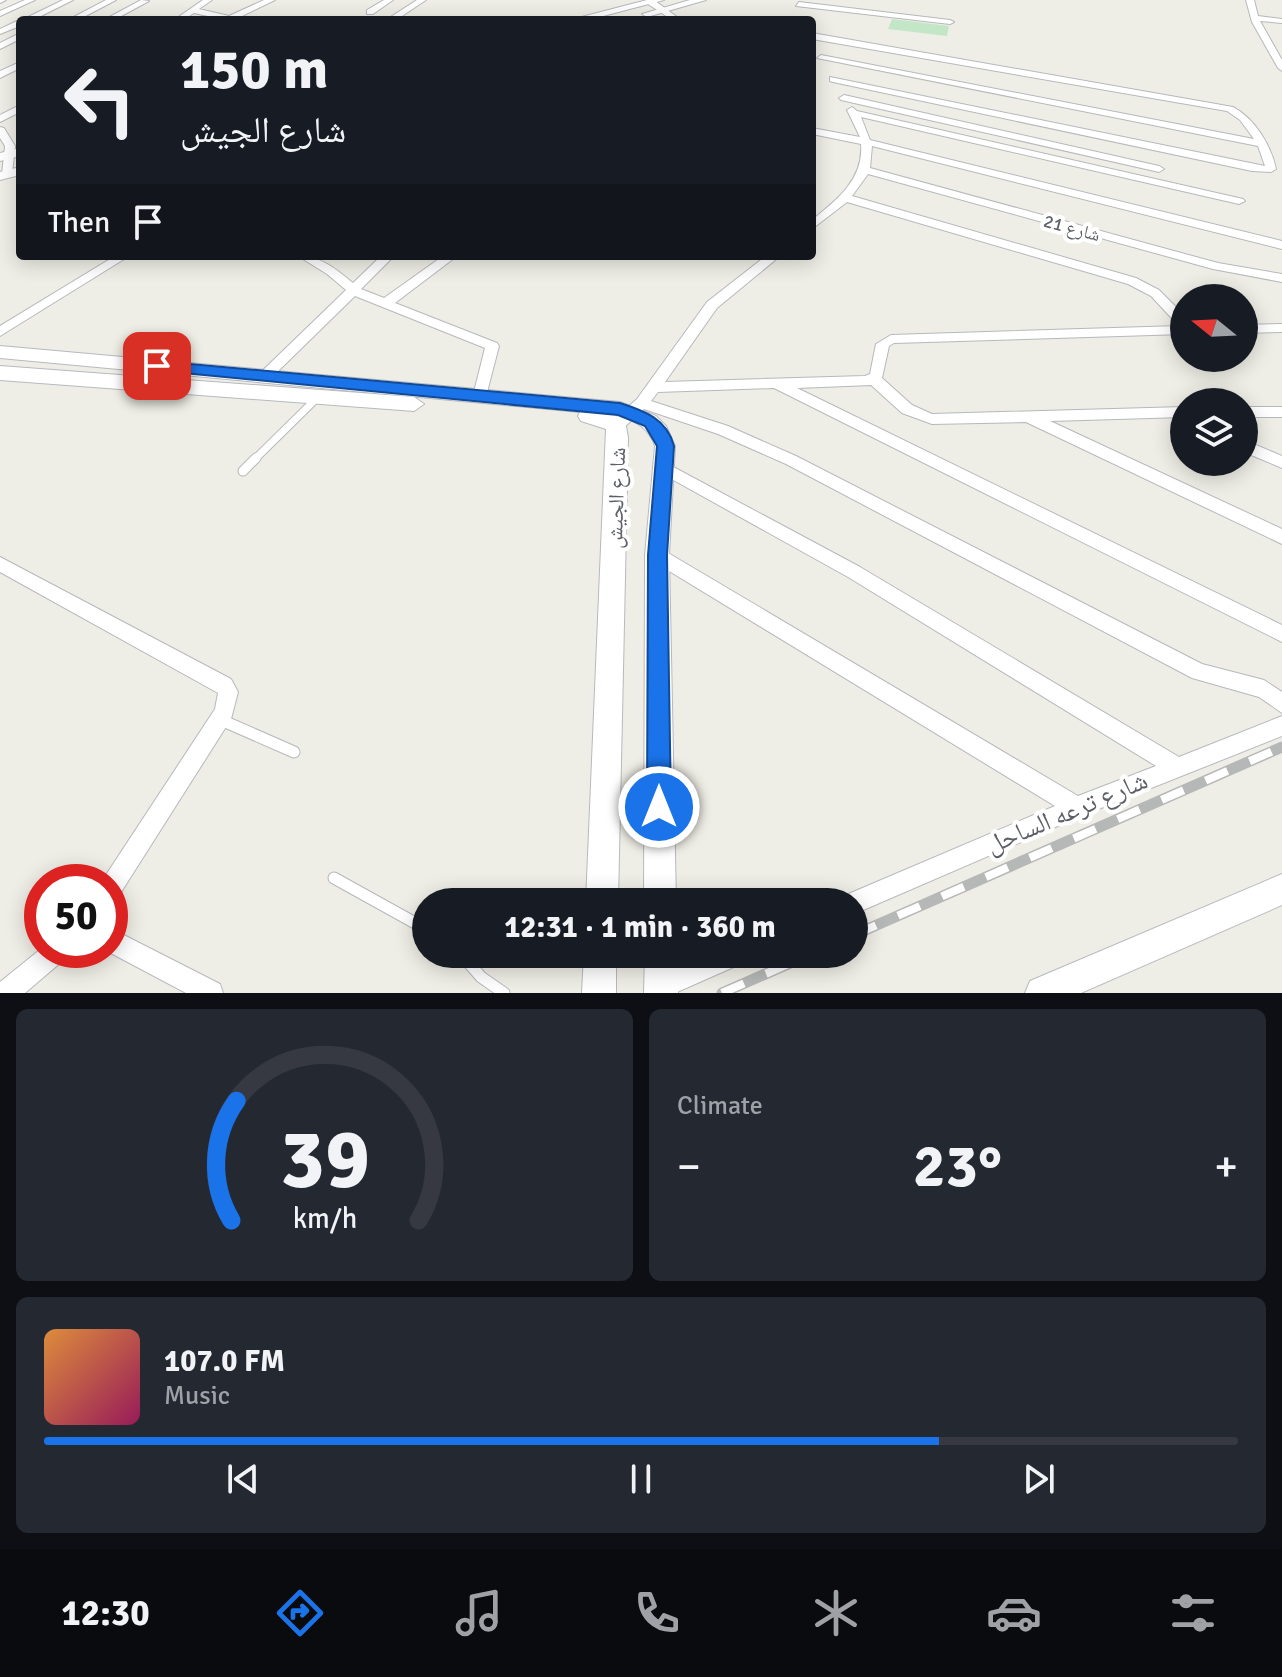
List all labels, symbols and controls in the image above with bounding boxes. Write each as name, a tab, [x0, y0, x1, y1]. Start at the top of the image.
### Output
text: 150 m	[180, 35, 328, 104]
icon: left	[48, 48, 152, 152]
text: شارع الجيش	[180, 108, 346, 153]
icon: arrive	[126, 200, 170, 244]
text: Then	[48, 204, 110, 241]
street label: شارع 21	[1041, 210, 1103, 246]
north arrow	[1170, 284, 1258, 372]
map controls	[1170, 284, 1258, 476]
pin	[123, 332, 191, 400]
icon: arrive	[135, 344, 179, 388]
button: layers	[1170, 388, 1258, 476]
street label: شارع الجيش	[601, 447, 631, 549]
position arrow	[617, 765, 701, 849]
street label: شارع ترعه الساحل	[981, 765, 1153, 861]
speed limit sign: 50	[24, 864, 128, 968]
text: 12:31 · 1 min · 360 m	[504, 909, 776, 946]
text: Climate	[677, 1090, 763, 1122]
text: 39	[280, 1109, 369, 1211]
text: 23°	[913, 1130, 1002, 1204]
text: −	[677, 1140, 701, 1194]
text: +	[1214, 1140, 1238, 1194]
text: km/h	[292, 1201, 357, 1236]
text: 107.0 FM	[164, 1343, 285, 1380]
text: Music	[164, 1380, 230, 1412]
icon: previous	[221, 1457, 265, 1501]
icon: pause	[619, 1457, 663, 1501]
icon: next	[1017, 1457, 1061, 1501]
icon: directions	[272, 1585, 328, 1641]
icon: music	[451, 1585, 507, 1641]
icon: phone	[629, 1585, 685, 1641]
icon: climate	[808, 1585, 864, 1641]
icon: car	[986, 1585, 1042, 1641]
icon: filters	[1165, 1585, 1221, 1641]
text: 12:30	[61, 1591, 150, 1636]

